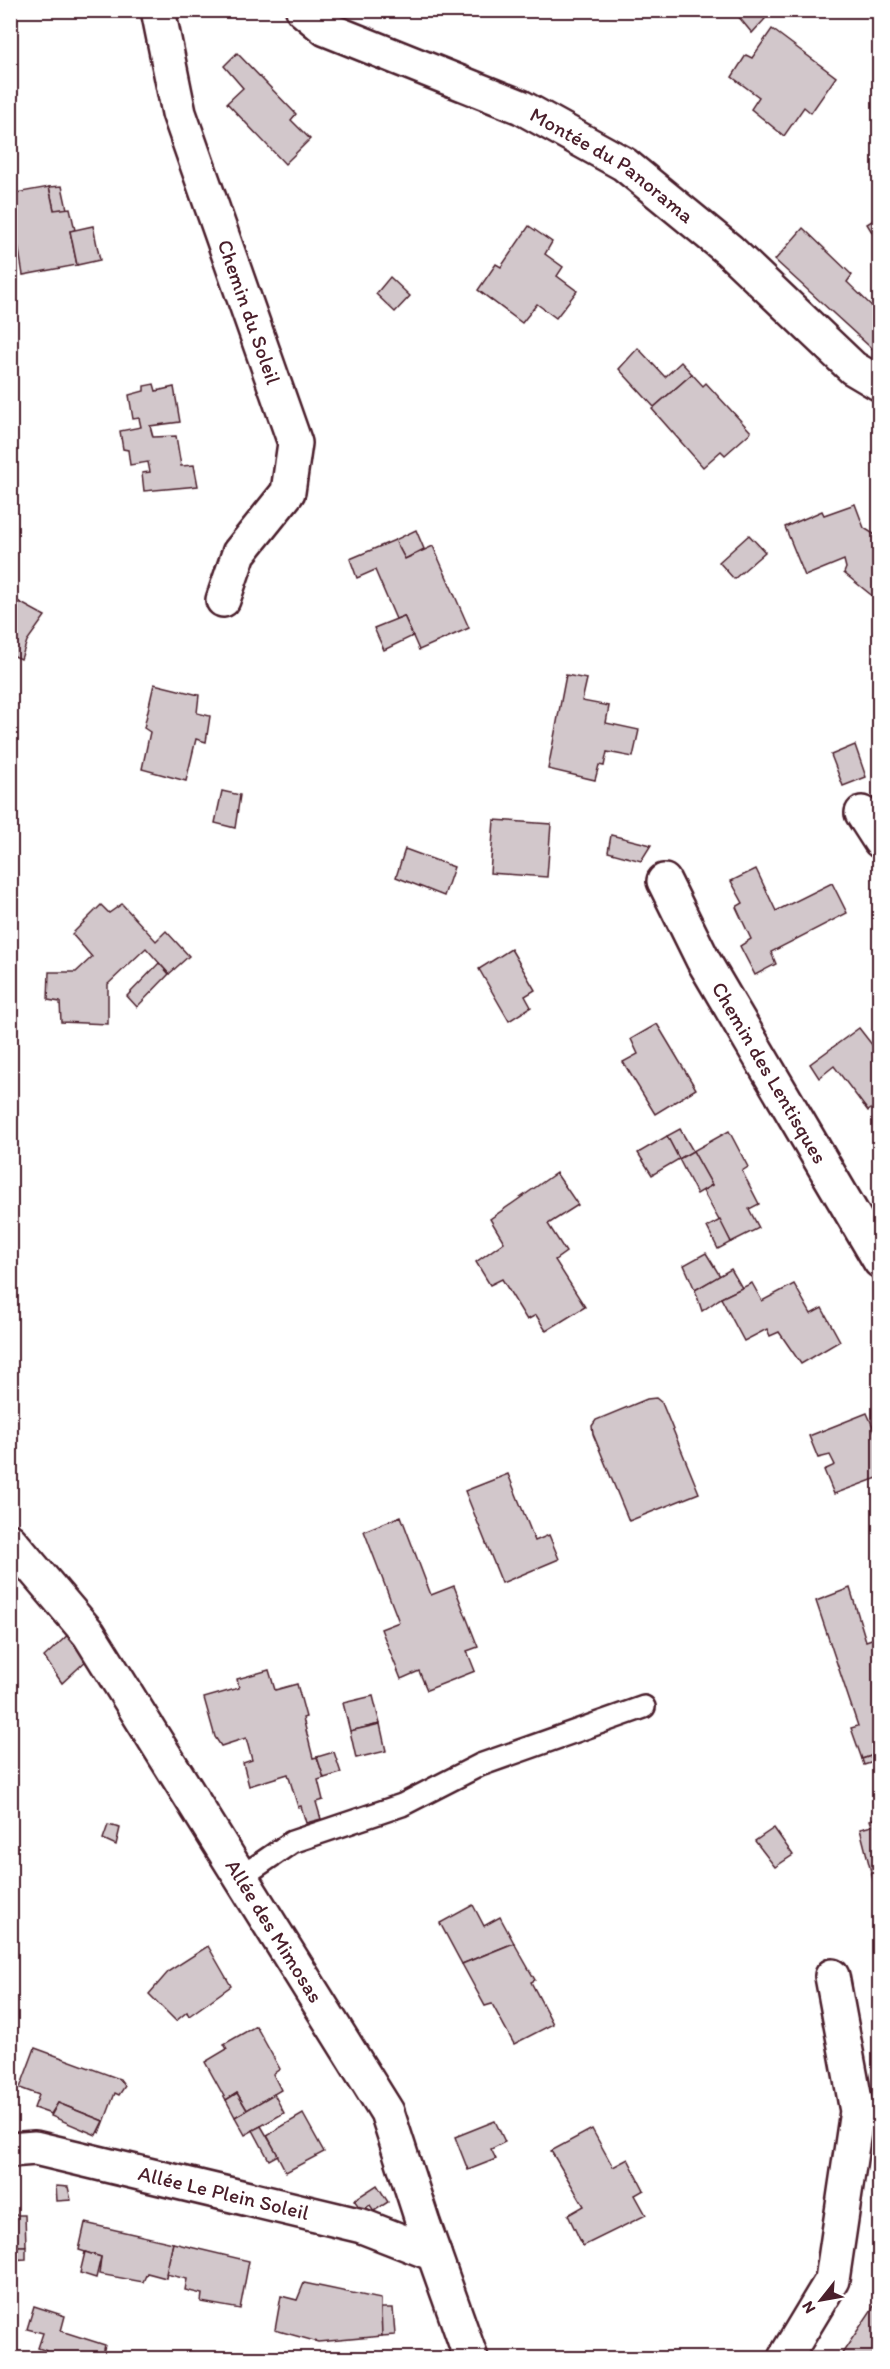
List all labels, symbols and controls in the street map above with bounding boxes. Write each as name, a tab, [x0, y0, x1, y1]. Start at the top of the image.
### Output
street label: Montée du Panorama	[526, 102, 699, 228]
street label: Chemin du Soleil	[212, 236, 286, 388]
street label: Chemin des Lentisques	[707, 977, 833, 1168]
street label: Allée des Mimosas	[220, 1854, 329, 2007]
street label: Allée Le Plein Soleil	[136, 2160, 312, 2225]
north arrow	[791, 2270, 851, 2330]
text: N	[798, 2298, 819, 2317]

